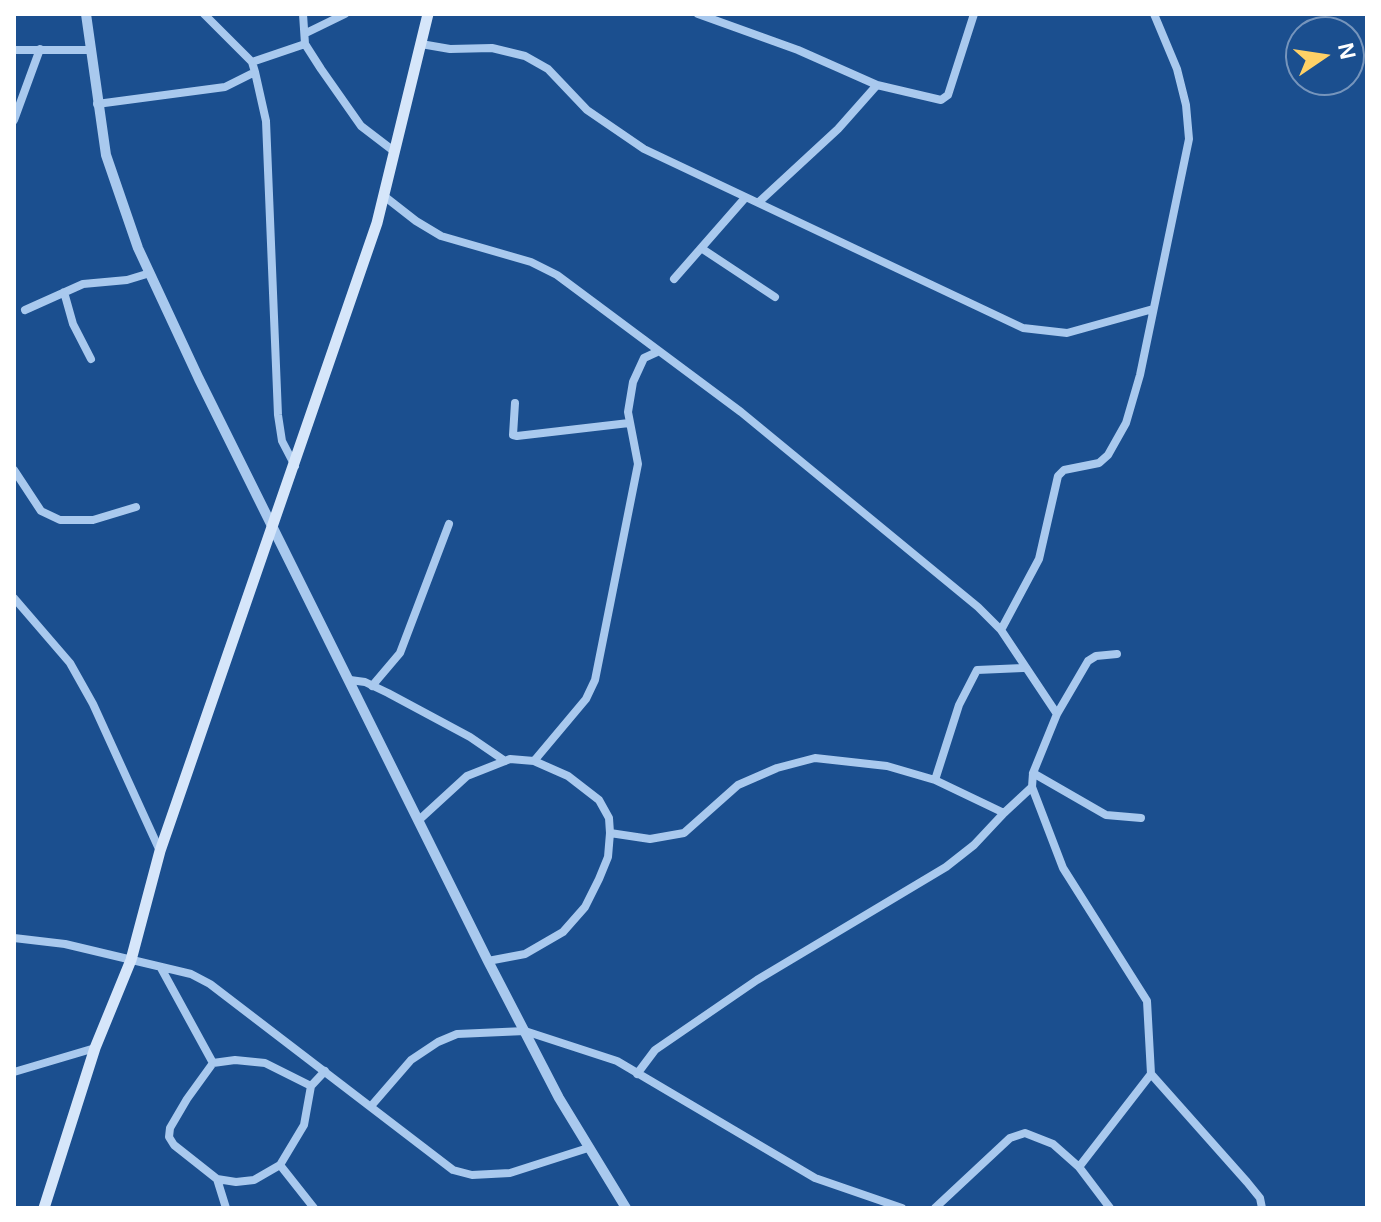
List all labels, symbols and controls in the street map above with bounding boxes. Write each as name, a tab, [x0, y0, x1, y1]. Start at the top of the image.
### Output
north arrow	[1285, 16, 1365, 96]
text: N	[1333, 40, 1361, 61]

